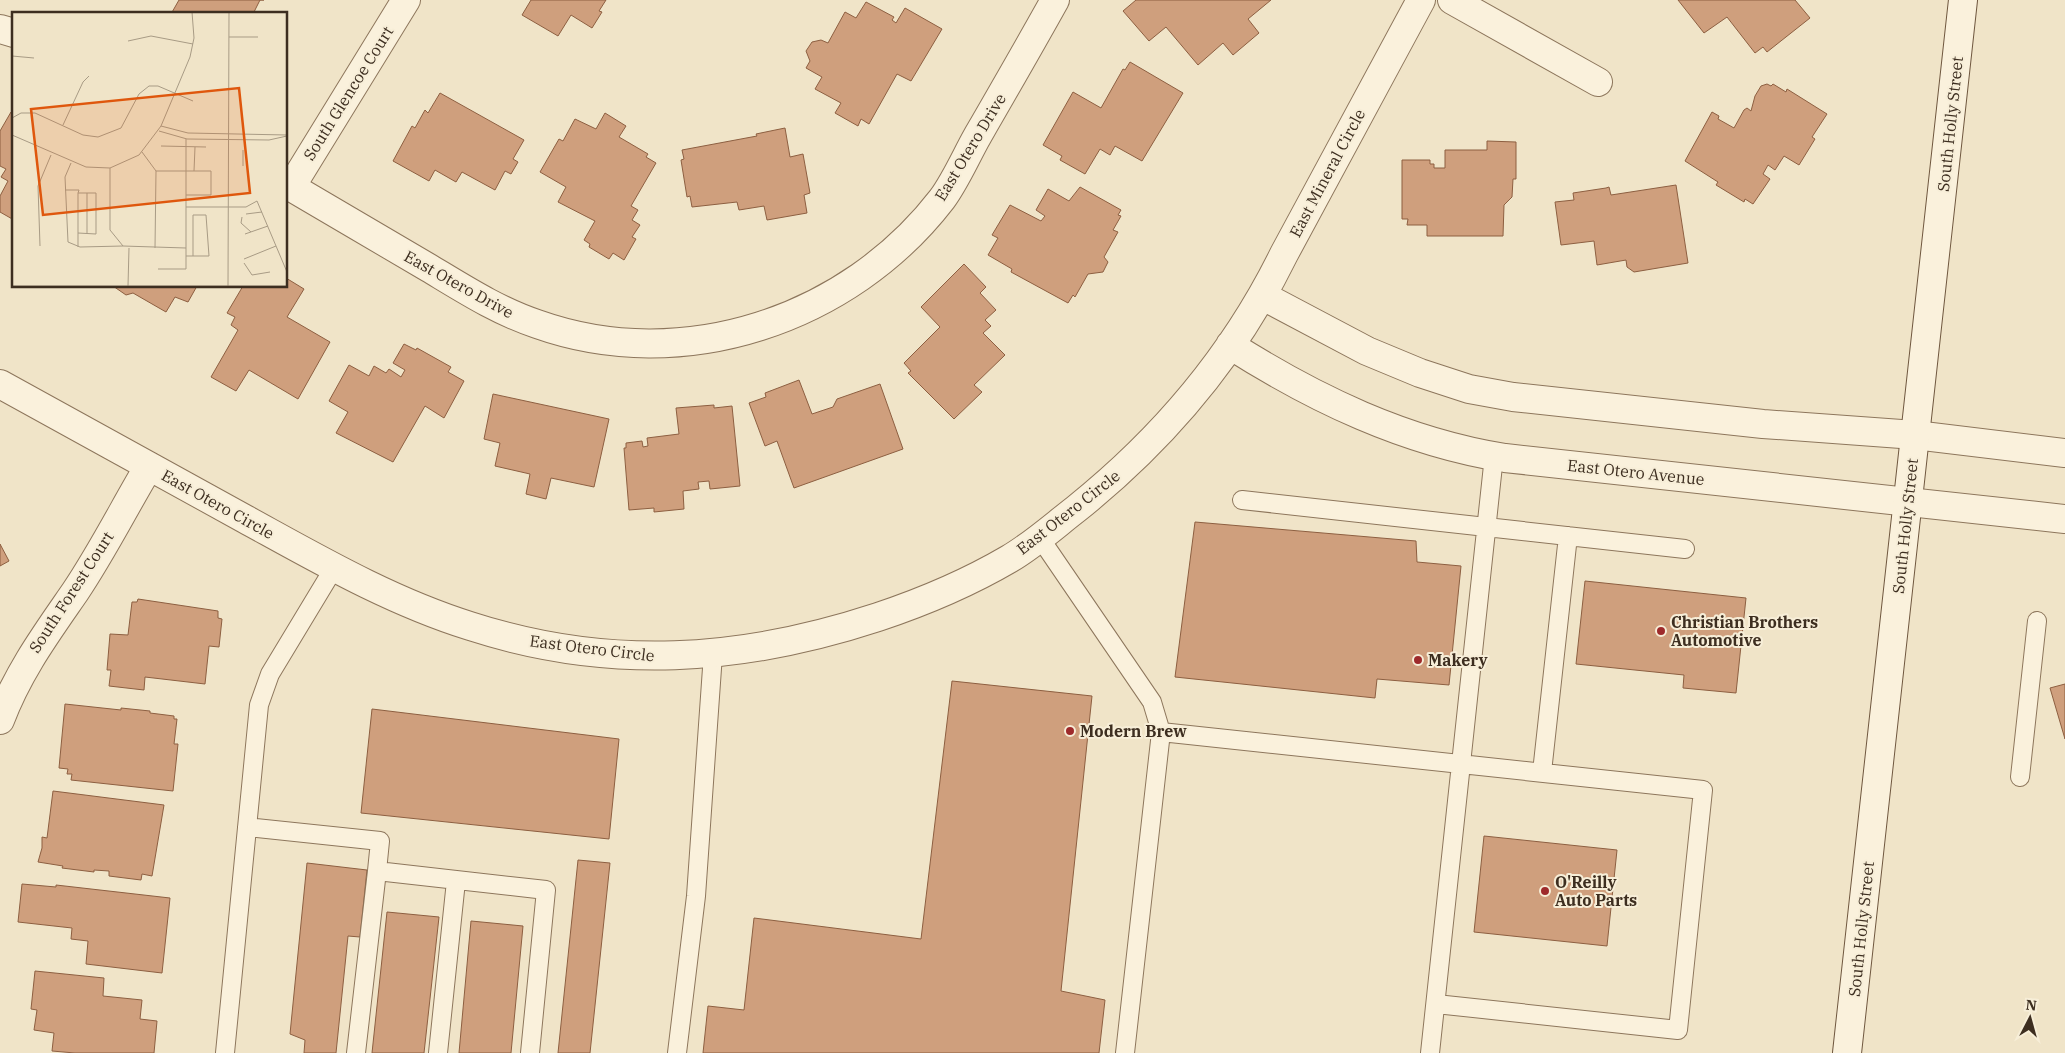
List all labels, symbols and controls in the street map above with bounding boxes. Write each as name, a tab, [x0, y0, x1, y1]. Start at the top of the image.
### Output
inset map	[12, 12, 288, 288]
street label: South Glencoe Court	[299, 22, 398, 164]
street label: South Holly Street	[1933, 55, 1967, 193]
street label: East Otero Drive	[930, 90, 1010, 204]
street label: East Mineral Circle	[1285, 105, 1369, 241]
street label: East Otero Drive	[401, 246, 517, 322]
street label: East Otero Avenue	[1566, 455, 1706, 489]
street label: South Holly Street	[1888, 457, 1922, 595]
street label: East Otero Circle	[158, 465, 278, 543]
street label: East Otero Circle	[1012, 465, 1124, 559]
street label: South Forest Court	[24, 527, 118, 657]
place label: Christian Brothers Automotive	[1671, 612, 1818, 650]
marker: Christian Brothers Automotive	[1655, 625, 1667, 637]
street label: East Otero Circle	[528, 630, 656, 666]
place label: Makery	[1428, 650, 1489, 670]
marker: Makery	[1412, 654, 1424, 666]
place label: Modern Brew	[1080, 721, 1187, 741]
marker: Modern Brew	[1064, 725, 1076, 737]
street label: South Holly Street	[1844, 860, 1878, 998]
place label: O'Reilly Auto Parts	[1555, 872, 1637, 910]
marker: O'Reilly Auto Parts	[1539, 885, 1551, 897]
north arrow	[2005, 993, 2055, 1043]
text: N	[2025, 996, 2038, 1015]

